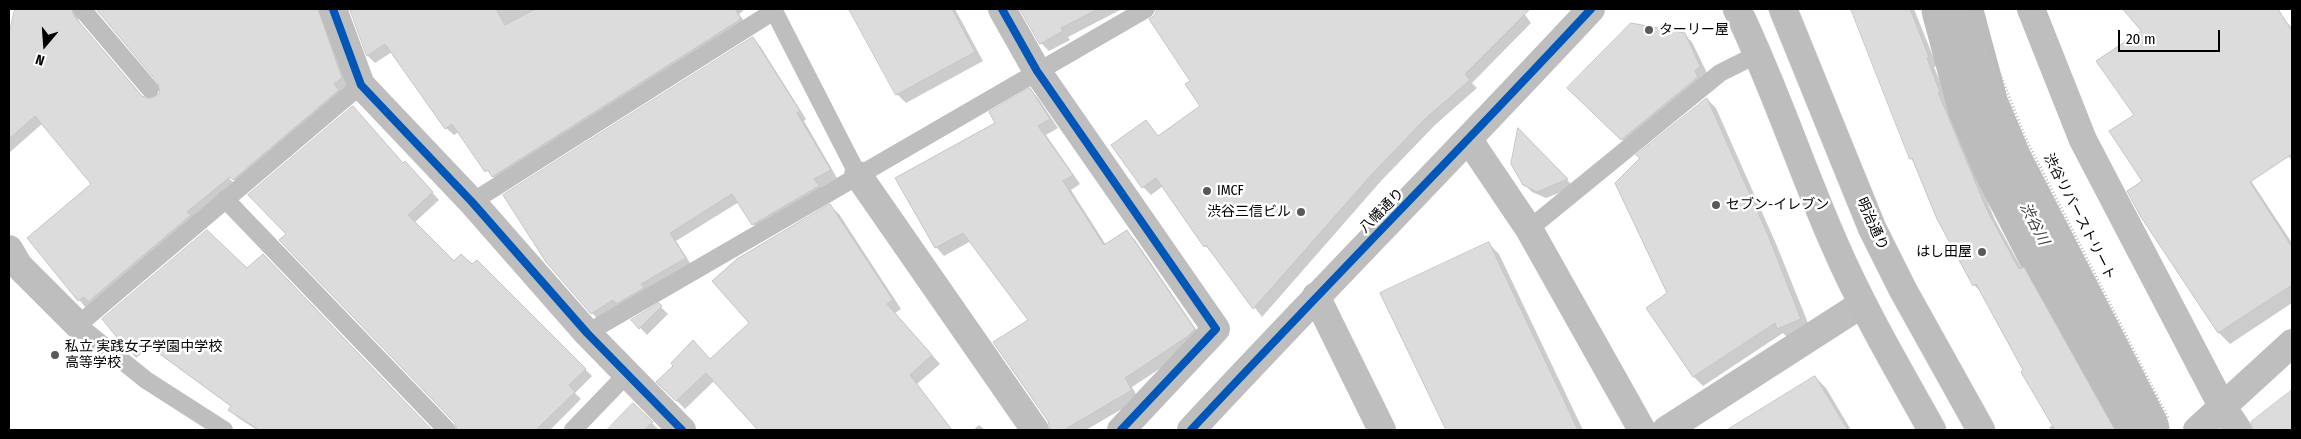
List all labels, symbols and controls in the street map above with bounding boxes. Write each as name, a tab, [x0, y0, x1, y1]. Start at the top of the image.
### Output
north arrow	[20, 20, 70, 70]
scale bar	[2121, 20, 2224, 52]
place label: ターリー屋	[1659, 22, 1729, 38]
marker: ターリー屋	[1643, 24, 1655, 36]
text: 20 m	[2126, 30, 2156, 48]
text: N	[34, 50, 47, 69]
street label: 渋谷リバーストリート	[2040, 151, 2118, 283]
place label: IMCF	[1217, 183, 1244, 199]
marker: IMCF	[1201, 185, 1213, 197]
street label: 八幡通り	[1356, 185, 1408, 237]
street label: 明治通り	[1853, 195, 1891, 253]
place label: セブン-イレブン	[1726, 197, 1829, 213]
marker: セブン-イレブン	[1710, 199, 1722, 211]
water label: 渋谷川	[2016, 200, 2052, 248]
place label: 渋谷三信ビル	[1207, 204, 1291, 220]
marker: 渋谷三信ビル	[1295, 206, 1307, 218]
place label: はし田屋	[1916, 244, 1972, 260]
marker: はし田屋	[1976, 246, 1988, 258]
place label: 私立 実践女子学園中学校 高等学校	[65, 339, 222, 372]
marker: 私立 実践女子学園中学校 高等学校	[49, 349, 61, 361]

